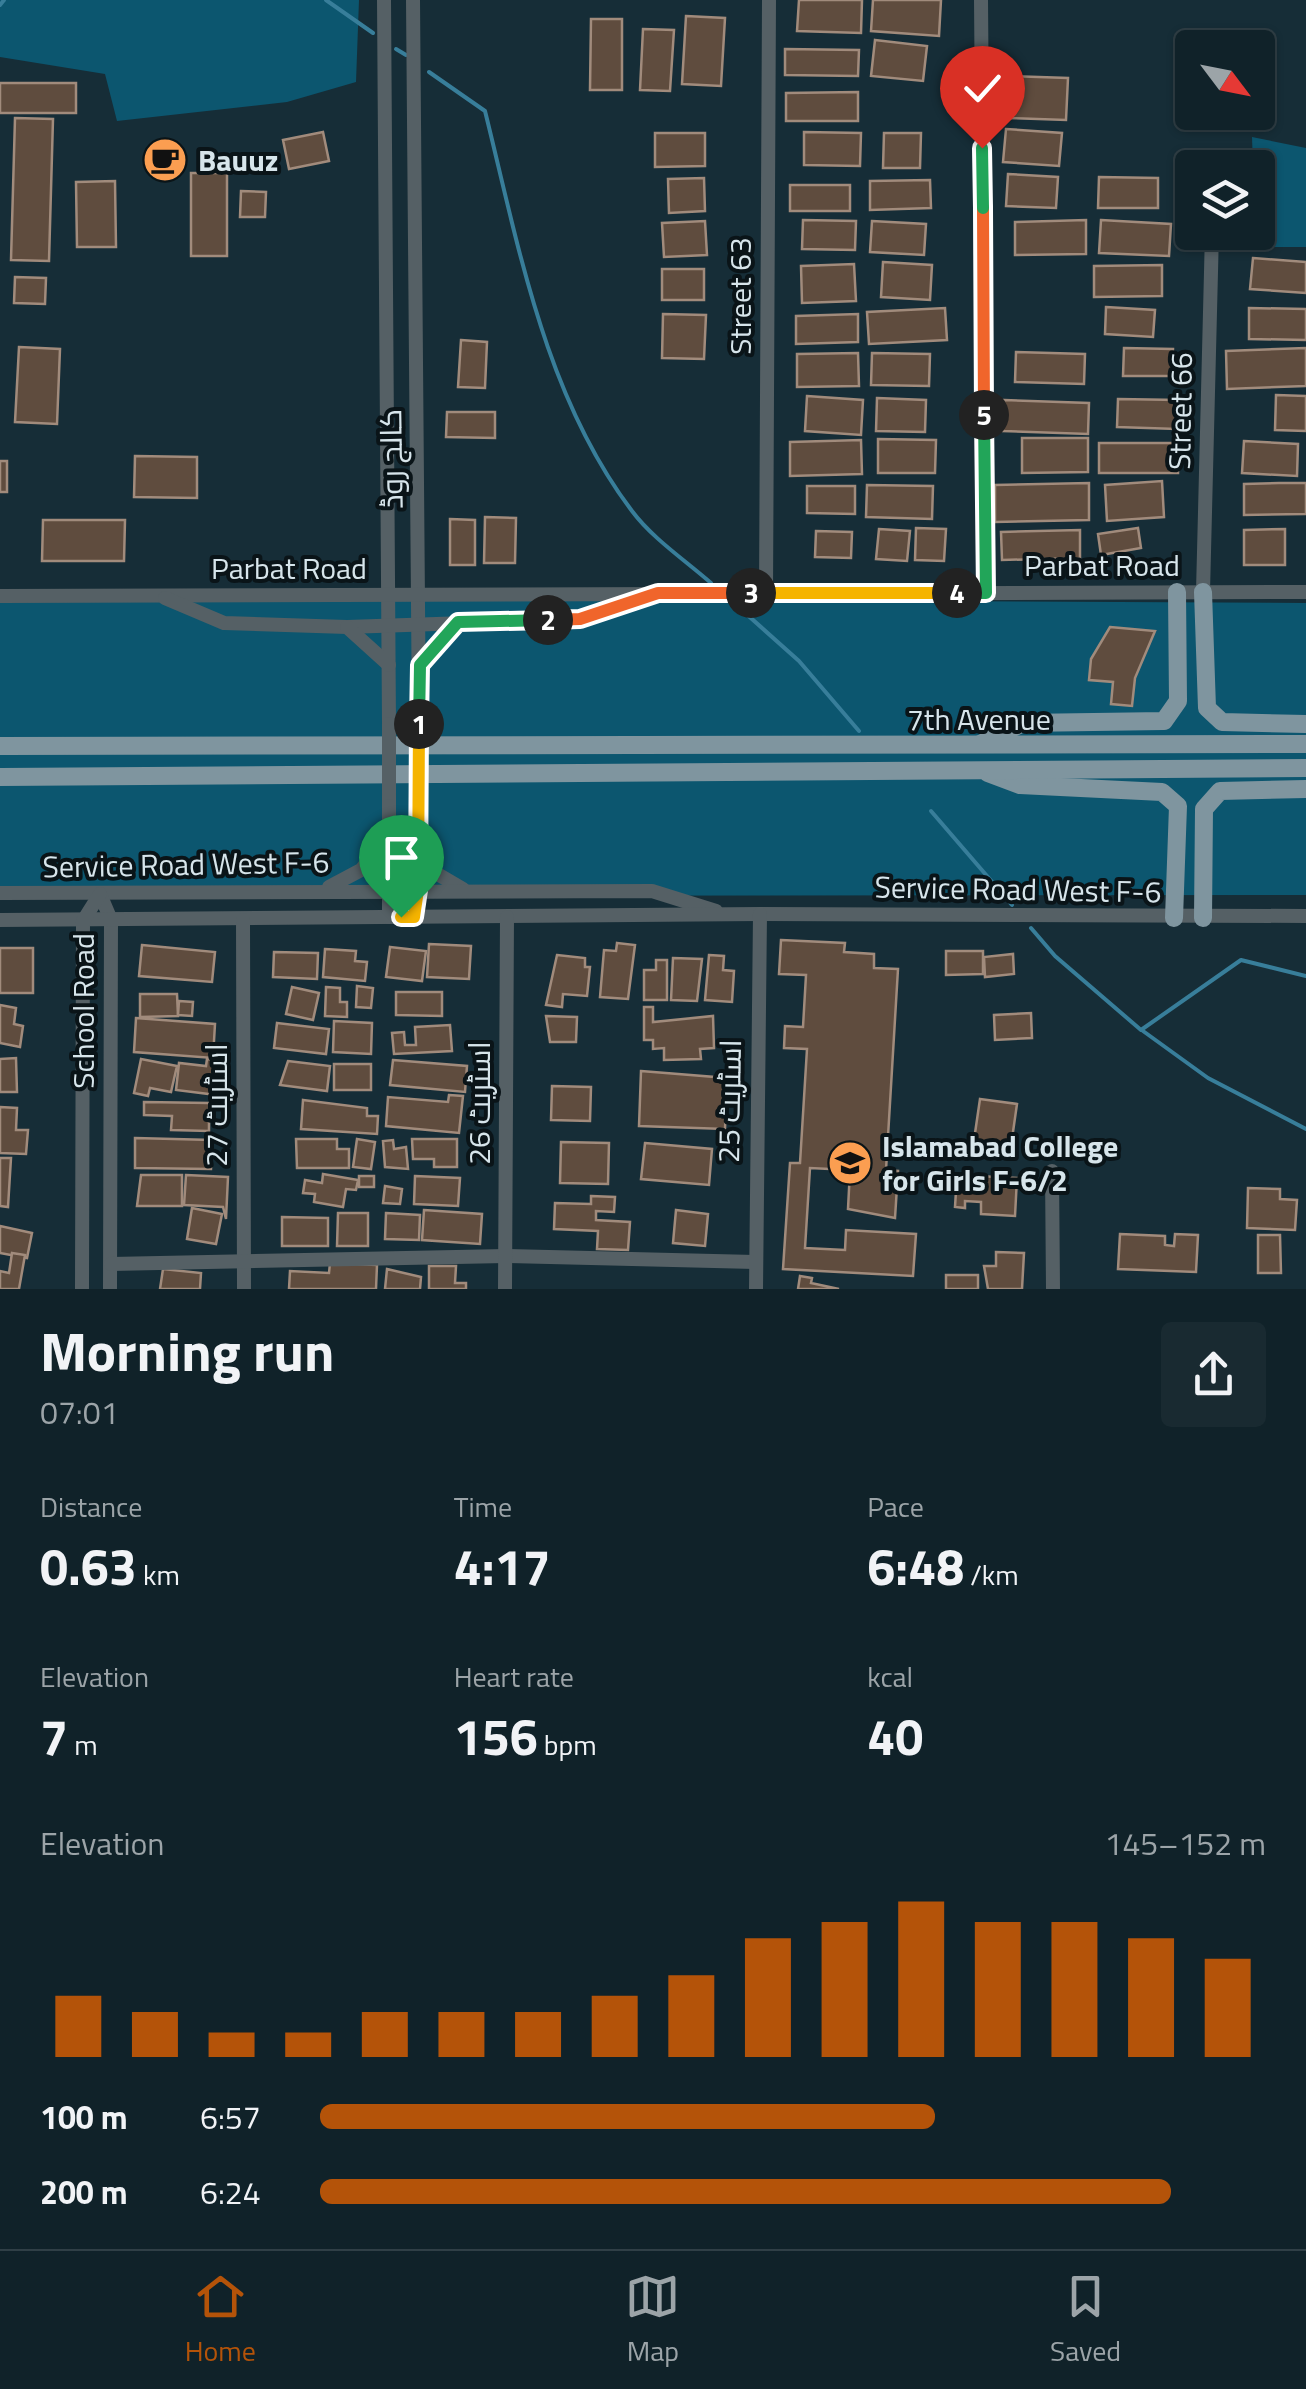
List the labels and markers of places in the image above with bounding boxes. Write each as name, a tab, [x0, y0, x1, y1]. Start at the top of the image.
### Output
pin	[940, 46, 1025, 149]
cafe icon: Bauuz	[142, 137, 188, 183]
place label: Bauuz	[198, 137, 278, 183]
pin: 5	[959, 390, 1009, 440]
pin: 3	[726, 568, 776, 618]
pin: 4	[932, 568, 982, 618]
pin: 2	[523, 595, 573, 645]
pin: 1	[394, 699, 444, 749]
pin	[359, 815, 444, 918]
place label: Islamabad College for Girls F-6/2	[882, 1123, 1118, 1203]
school or university icon: Islamabad College for Girls F-6/2	[827, 1140, 873, 1186]

